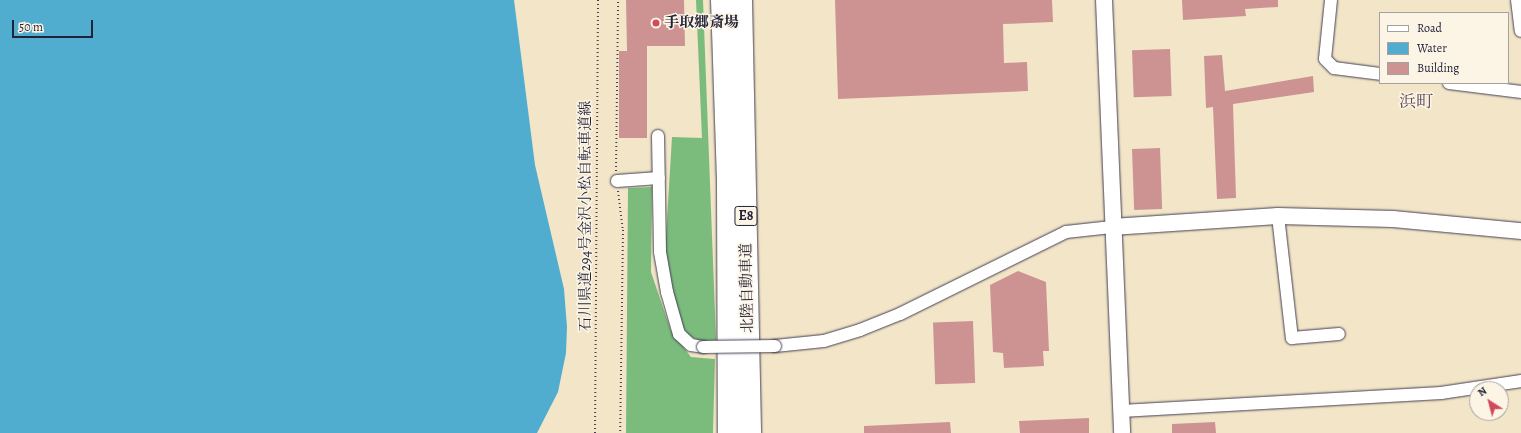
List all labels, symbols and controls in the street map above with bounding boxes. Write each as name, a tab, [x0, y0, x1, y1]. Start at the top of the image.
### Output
scale bar	[14, 12, 95, 38]
legend	[1379, 12, 1509, 84]
place label: 手取郷斎場	[664, 14, 739, 32]
marker: 手取郷斎場	[651, 18, 661, 28]
text: 50 m	[19, 19, 43, 35]
text: Road	[1417, 20, 1442, 36]
text: Water	[1417, 40, 1447, 56]
text: Building	[1417, 60, 1459, 76]
district label: 浜町	[1399, 92, 1433, 112]
street label: 石川県道294号金沢小松自転車道線	[577, 101, 595, 331]
road number: E8	[734, 204, 758, 228]
street label: 北陸自動車道	[737, 243, 757, 333]
north arrow	[1469, 381, 1509, 421]
text: N	[1475, 383, 1490, 400]

